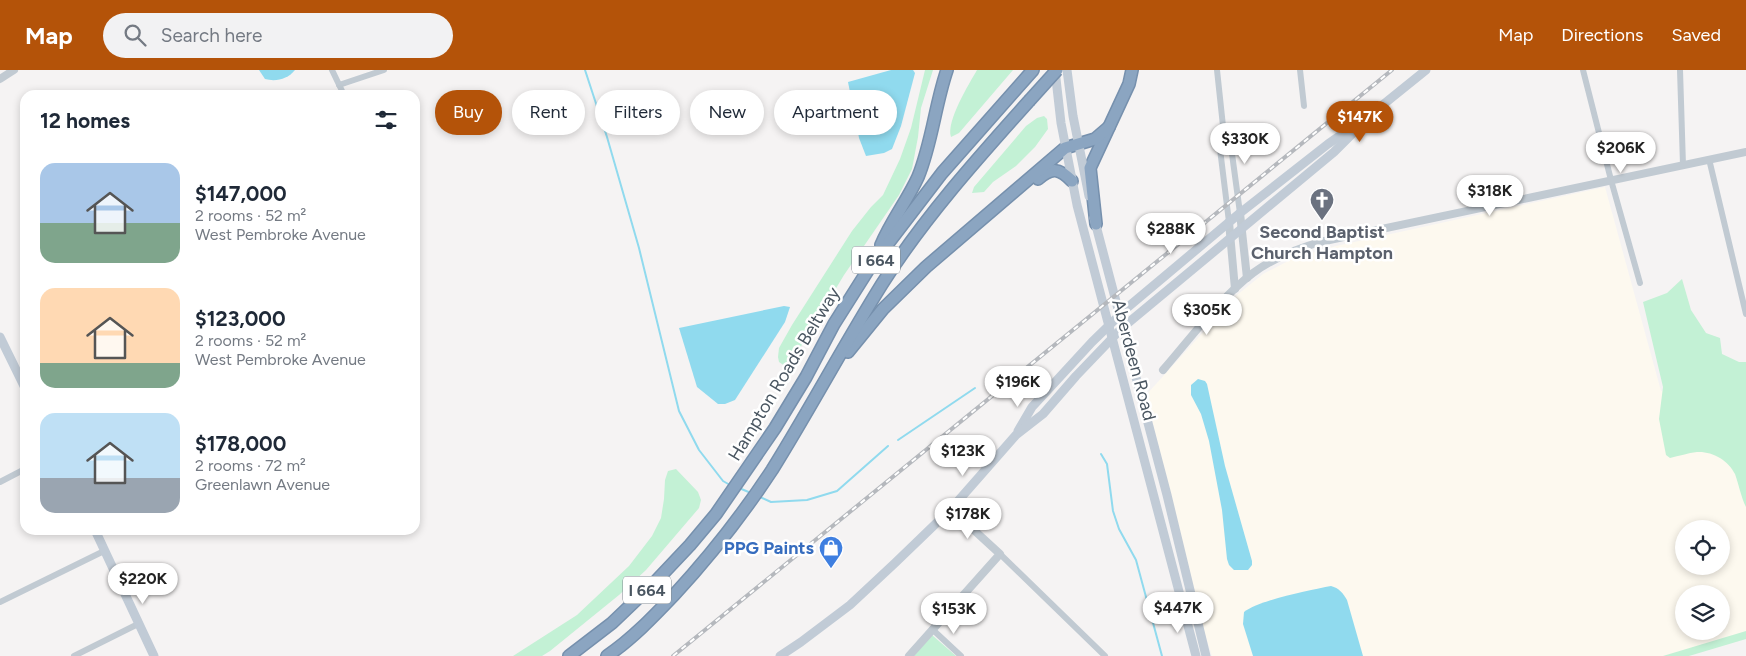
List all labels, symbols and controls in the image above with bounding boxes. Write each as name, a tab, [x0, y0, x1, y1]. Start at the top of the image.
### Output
search box	[103, 13, 453, 58]
text: Map	[25, 21, 73, 50]
icon: search	[121, 21, 149, 49]
text: Search here	[161, 24, 262, 47]
text: Map	[1498, 24, 1533, 46]
text: Directions	[1561, 24, 1643, 46]
text: Saved	[1671, 24, 1721, 46]
chip: Buy	[435, 90, 502, 135]
chip: Rent	[512, 90, 585, 135]
chip: Filters	[595, 90, 680, 135]
chip: New	[690, 90, 764, 135]
chip: Apartment	[774, 90, 897, 135]
pin: $147K	[1325, 100, 1395, 143]
icon: filters	[372, 106, 400, 134]
text: $147K	[1337, 107, 1383, 126]
text: 12 homes	[40, 108, 130, 133]
pin: $330K	[1210, 122, 1280, 165]
text: $330K	[1221, 129, 1269, 148]
pin: $206K	[1586, 132, 1656, 174]
text: $206K	[1597, 138, 1645, 157]
pin: $318K	[1455, 174, 1525, 217]
text: $147,000	[195, 181, 287, 206]
text: $318K	[1468, 181, 1512, 200]
icon: home	[80, 183, 140, 243]
church icon: Second Baptist Church Hampton	[1309, 187, 1335, 221]
text: 2 rooms · 52 m²	[195, 206, 306, 225]
pin: $288K	[1136, 212, 1206, 255]
text: $288K	[1147, 219, 1195, 238]
place label: Second Baptist Church Hampton	[1251, 221, 1393, 264]
text: West Pembroke Avenue	[195, 225, 366, 244]
road number: I 664	[852, 246, 900, 274]
street label: Hampton Roads Beltway	[723, 283, 845, 465]
pin: $305K	[1172, 294, 1242, 336]
street label: Aberdeen Road	[1107, 297, 1161, 423]
text: $305K	[1183, 300, 1231, 319]
text: $123,000	[195, 306, 286, 331]
icon: home	[80, 308, 140, 368]
text: 2 rooms · 52 m²	[195, 331, 306, 350]
text: West Pembroke Avenue	[195, 350, 366, 369]
pin: $196K	[983, 366, 1053, 408]
text: $196K	[996, 372, 1040, 391]
text: $178,000	[195, 431, 286, 456]
icon: home	[80, 433, 140, 493]
pin: $123K	[928, 434, 998, 477]
text: $123K	[941, 441, 985, 460]
text: 2 rooms · 72 m²	[195, 456, 306, 475]
text: Greenlawn Avenue	[195, 475, 330, 494]
pin: $178K	[933, 498, 1003, 540]
text: $178K	[946, 504, 990, 523]
map controls	[1675, 520, 1730, 640]
button: locate	[1675, 520, 1730, 575]
shop icon: PPG Paints	[818, 535, 844, 569]
place label: PPG Paints	[724, 537, 815, 559]
pin: $220K	[108, 562, 178, 605]
text: $220K	[119, 569, 167, 588]
road number: I 664	[623, 576, 671, 604]
button: layers	[1675, 585, 1730, 640]
pin: $153K	[919, 592, 989, 635]
pin: $447K	[1143, 592, 1213, 634]
text: $447K	[1154, 598, 1202, 617]
text: $153K	[932, 599, 976, 618]

